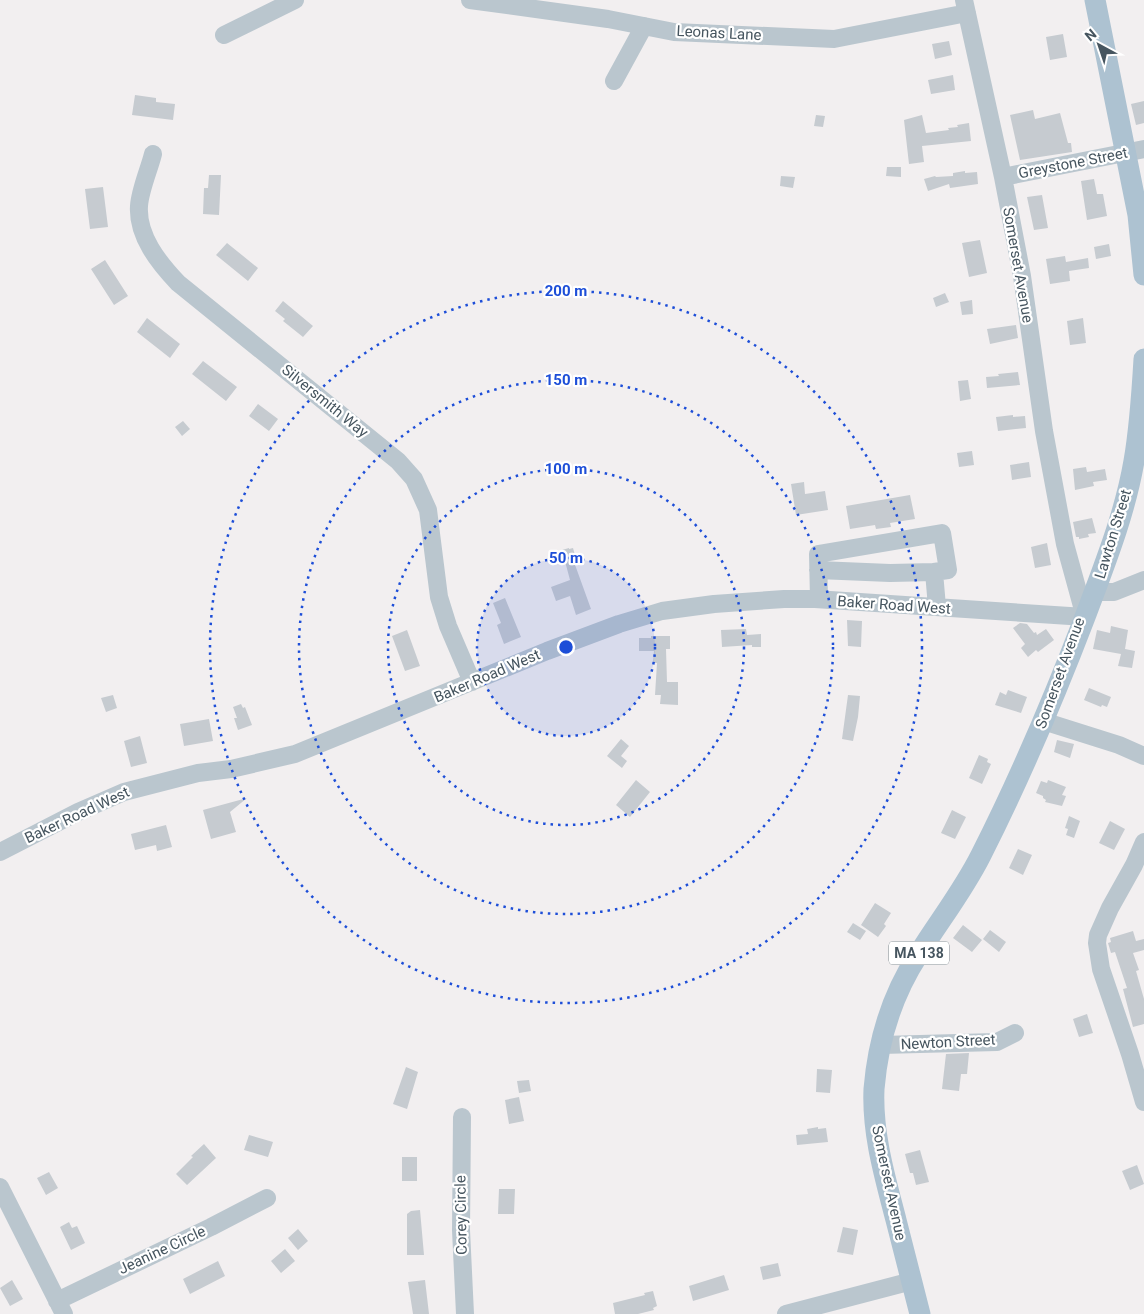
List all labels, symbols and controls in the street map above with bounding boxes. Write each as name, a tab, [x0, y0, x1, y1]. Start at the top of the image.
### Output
north arrow	[1074, 20, 1124, 70]
street label: Leonas Lane	[676, 22, 762, 44]
text: N	[1082, 26, 1100, 44]
street label: Greystone Street	[1017, 144, 1129, 182]
street label: Somerset Avenue	[999, 206, 1037, 324]
text: 200 m	[545, 282, 587, 300]
street label: Silversmith Way	[278, 361, 372, 441]
text: 150 m	[545, 371, 587, 389]
text: 100 m	[545, 460, 587, 478]
street label: Lawton Street	[1091, 487, 1135, 581]
text: 50 m	[549, 549, 583, 567]
street label: Baker Road West	[837, 592, 951, 618]
street label: Somerset Avenue	[1032, 615, 1088, 731]
centre of rings	[557, 638, 575, 656]
street label: Baker Road West	[431, 645, 543, 706]
street label: Baker Road West	[22, 783, 132, 847]
road number: MA 138	[889, 941, 949, 964]
street label: Newton Street	[900, 1031, 996, 1053]
street label: Somerset Avenue	[868, 1124, 910, 1242]
street label: Corey Circle	[451, 1175, 471, 1255]
street label: Jeanine Circle	[116, 1222, 208, 1278]

